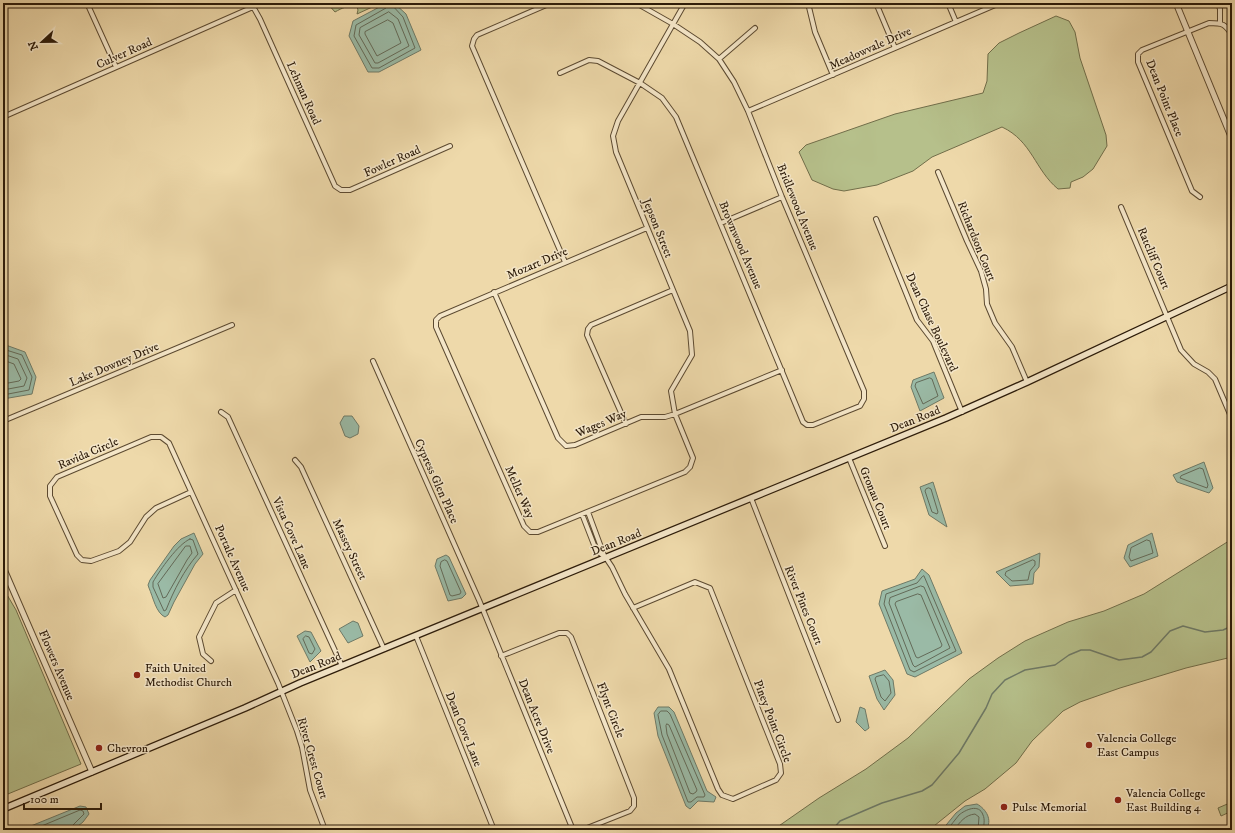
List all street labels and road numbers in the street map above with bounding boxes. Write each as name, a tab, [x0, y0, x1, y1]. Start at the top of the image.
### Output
street label: Meadowvale Drive	[827, 24, 914, 73]
street label: Culver Road	[94, 35, 154, 72]
street label: Dean Point Place	[1142, 57, 1187, 139]
street label: Lehman Road	[283, 59, 324, 127]
street label: Fowler Road	[361, 142, 423, 181]
street label: Bridlewood Avenue	[773, 162, 822, 253]
street label: Jepson Street	[638, 195, 676, 260]
street label: Brownwood Avenue	[715, 199, 766, 291]
street label: Richardson Court	[954, 199, 999, 283]
street label: Ratcliff Court	[1134, 225, 1173, 292]
street label: Mozart Drive	[505, 244, 570, 283]
street label: Dean Chase Boulevard	[902, 270, 961, 374]
street label: Lake Downey Drive	[67, 339, 161, 390]
street label: Dean Road	[888, 403, 942, 436]
street label: Wages Way	[573, 406, 629, 441]
street label: Ravida Circle	[56, 434, 121, 473]
street label: Cypress Glen Place	[411, 437, 462, 526]
street label: Meller Way	[501, 464, 538, 521]
street label: Gronau Court	[856, 465, 895, 532]
street label: Vista Cove Lane	[268, 494, 314, 572]
street label: Massey Street	[329, 516, 370, 582]
street label: Portale Avenue	[211, 522, 254, 594]
street label: Dean Road	[589, 526, 643, 559]
street label: River Pines Court	[781, 563, 826, 647]
street label: Flowers Avenue	[35, 628, 78, 703]
street label: Dean Road	[289, 649, 343, 682]
street label: Dean Acre Drive	[515, 677, 558, 756]
street label: Piney Point Circle	[750, 678, 795, 764]
street label: Flynt Circle	[593, 680, 628, 740]
street label: Dean Cove Lane	[442, 690, 485, 769]
street label: River Crest Court	[294, 716, 331, 801]

